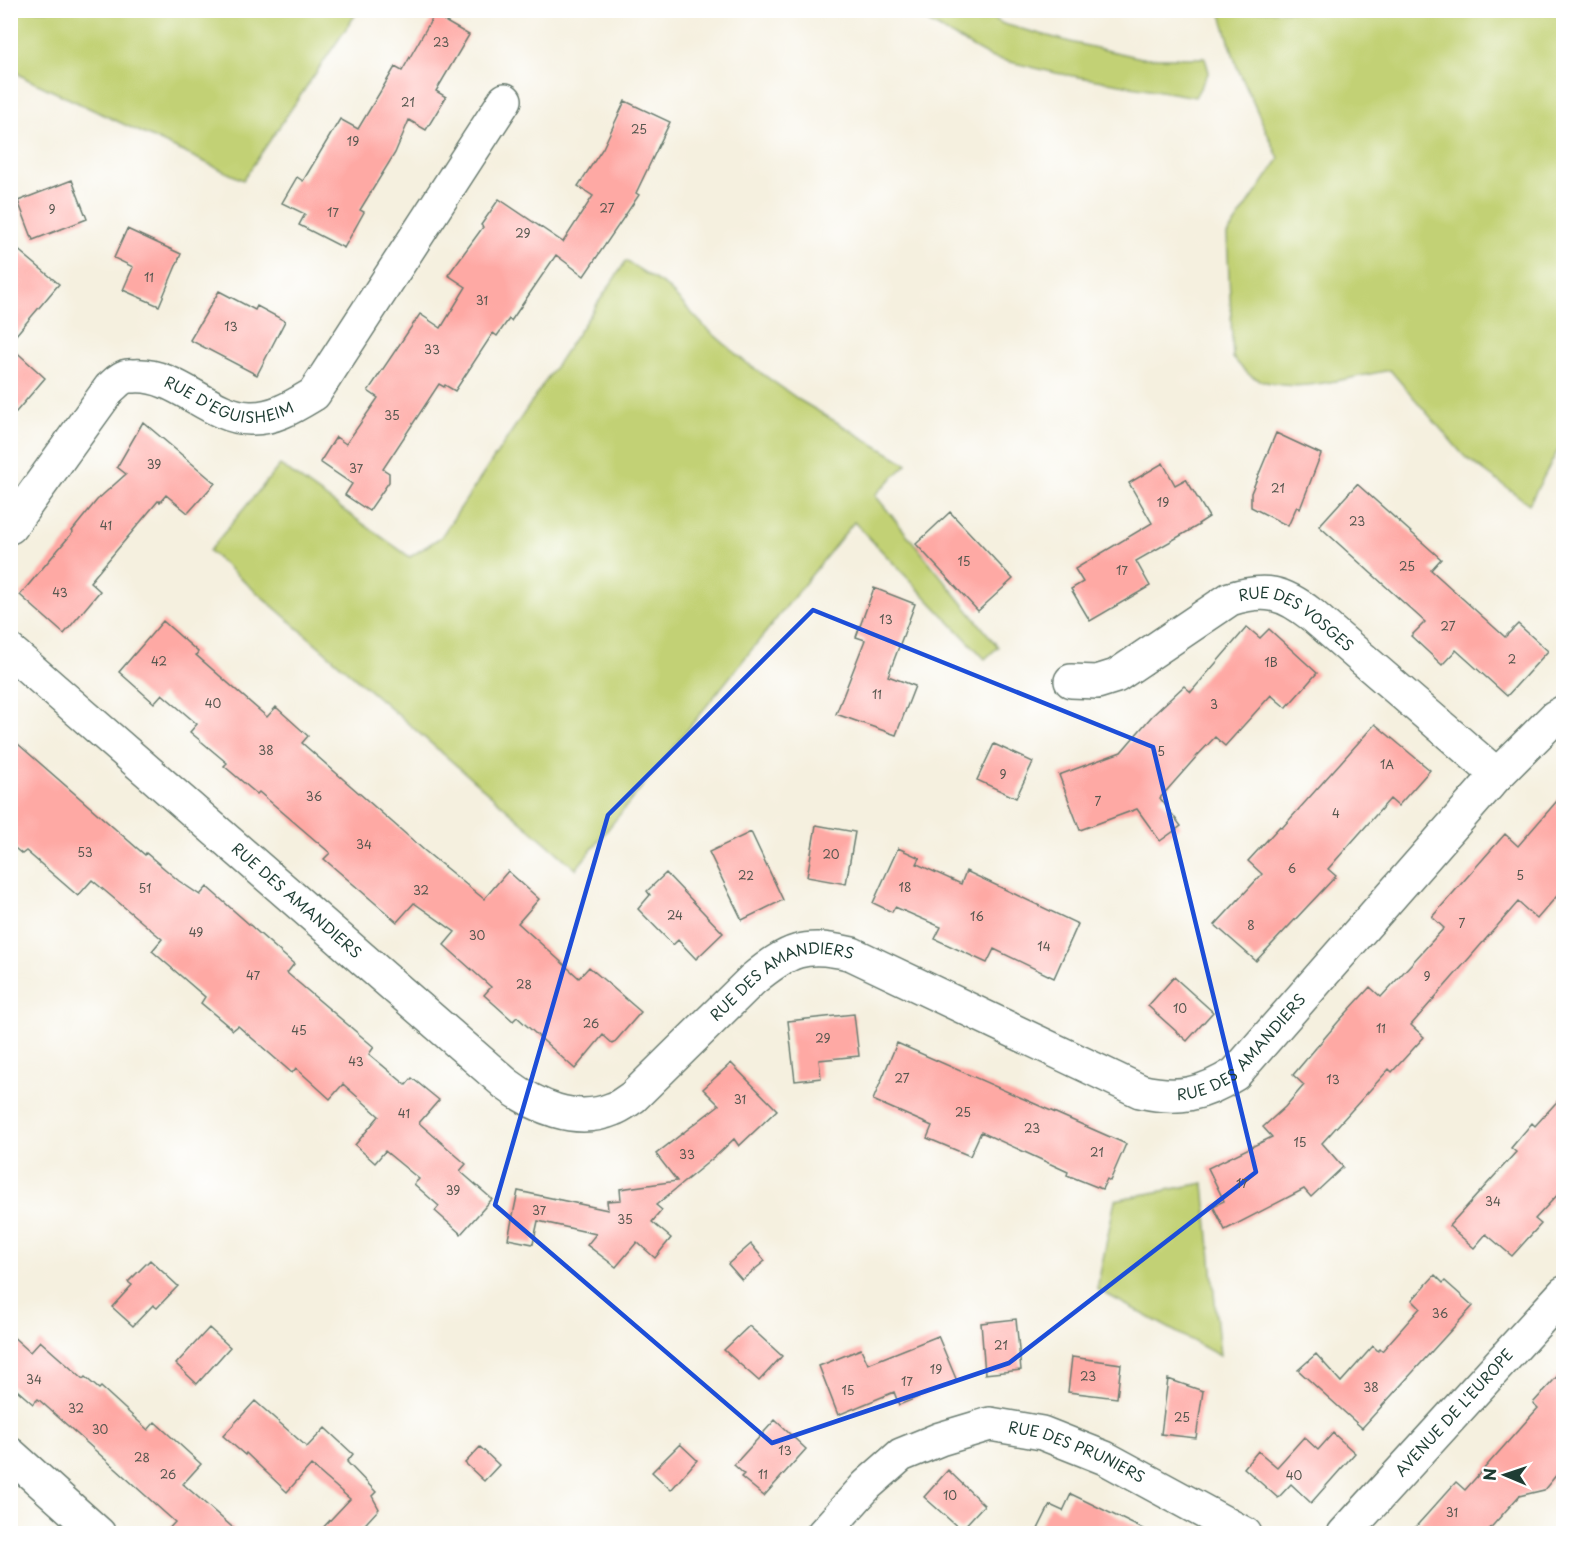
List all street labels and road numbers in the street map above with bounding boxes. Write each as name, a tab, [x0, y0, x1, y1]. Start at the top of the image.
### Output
street label: RUE D'EGUISHEIM	[161, 369, 297, 428]
street label: RUE DES VOSGES	[1236, 580, 1360, 656]
street label: RUE DES AMANDIERS	[227, 837, 367, 963]
street label: RUE DES AMANDIERS	[704, 935, 857, 1026]
street label: RUE DES AMANDIERS	[1175, 988, 1310, 1105]
street label: AVENUE DE L'EUROPE	[1392, 1345, 1516, 1481]
street label: RUE DES PRUNIERS	[1007, 1414, 1150, 1488]

